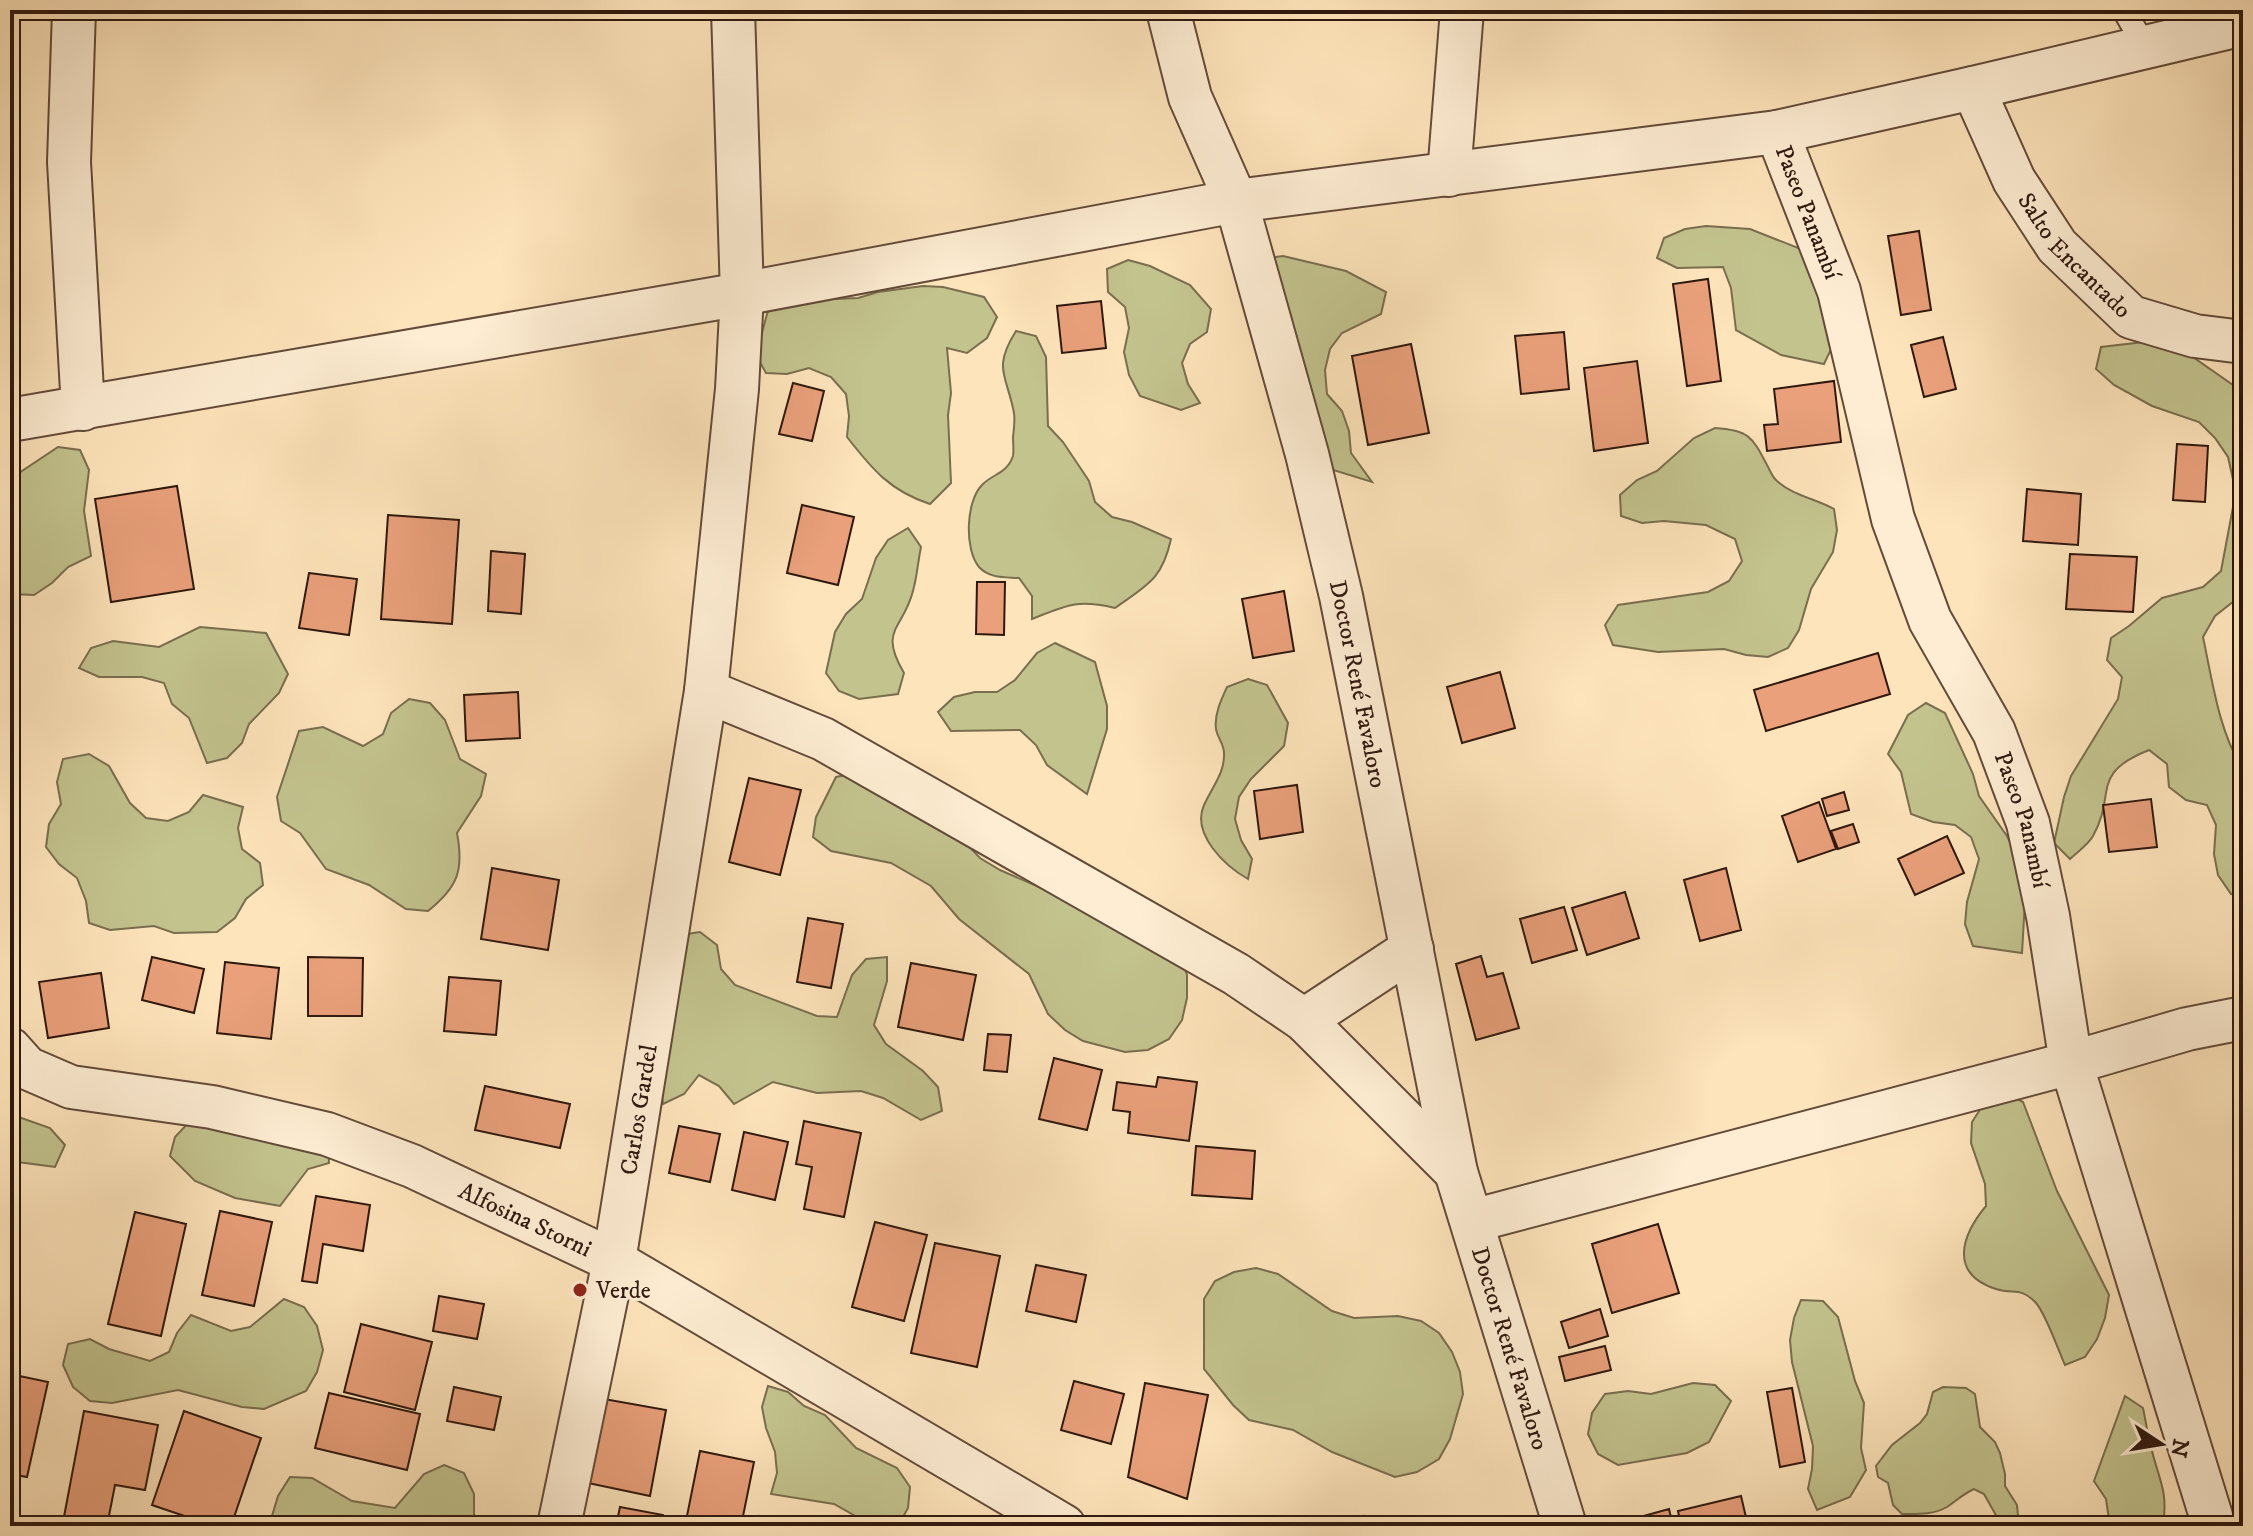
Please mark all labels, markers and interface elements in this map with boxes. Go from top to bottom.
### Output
street label: Paseo Panambí [1768,141,1848,285]
street label: Salto Encantado [2010,188,2137,325]
street label: Doctor René Favaloro [1322,577,1393,791]
street label: Paseo Panambí [1987,748,2056,893]
street label: Carlos Gardel [614,1041,665,1177]
street label: Alfosina Storni [454,1176,596,1264]
street label: Doctor René Favaloro [1464,1243,1555,1454]
place label: Verde [595,1276,651,1306]
marker: Verde [571,1281,589,1299]
north arrow [2121,1404,2201,1484]
text: N [2164,1436,2194,1459]

